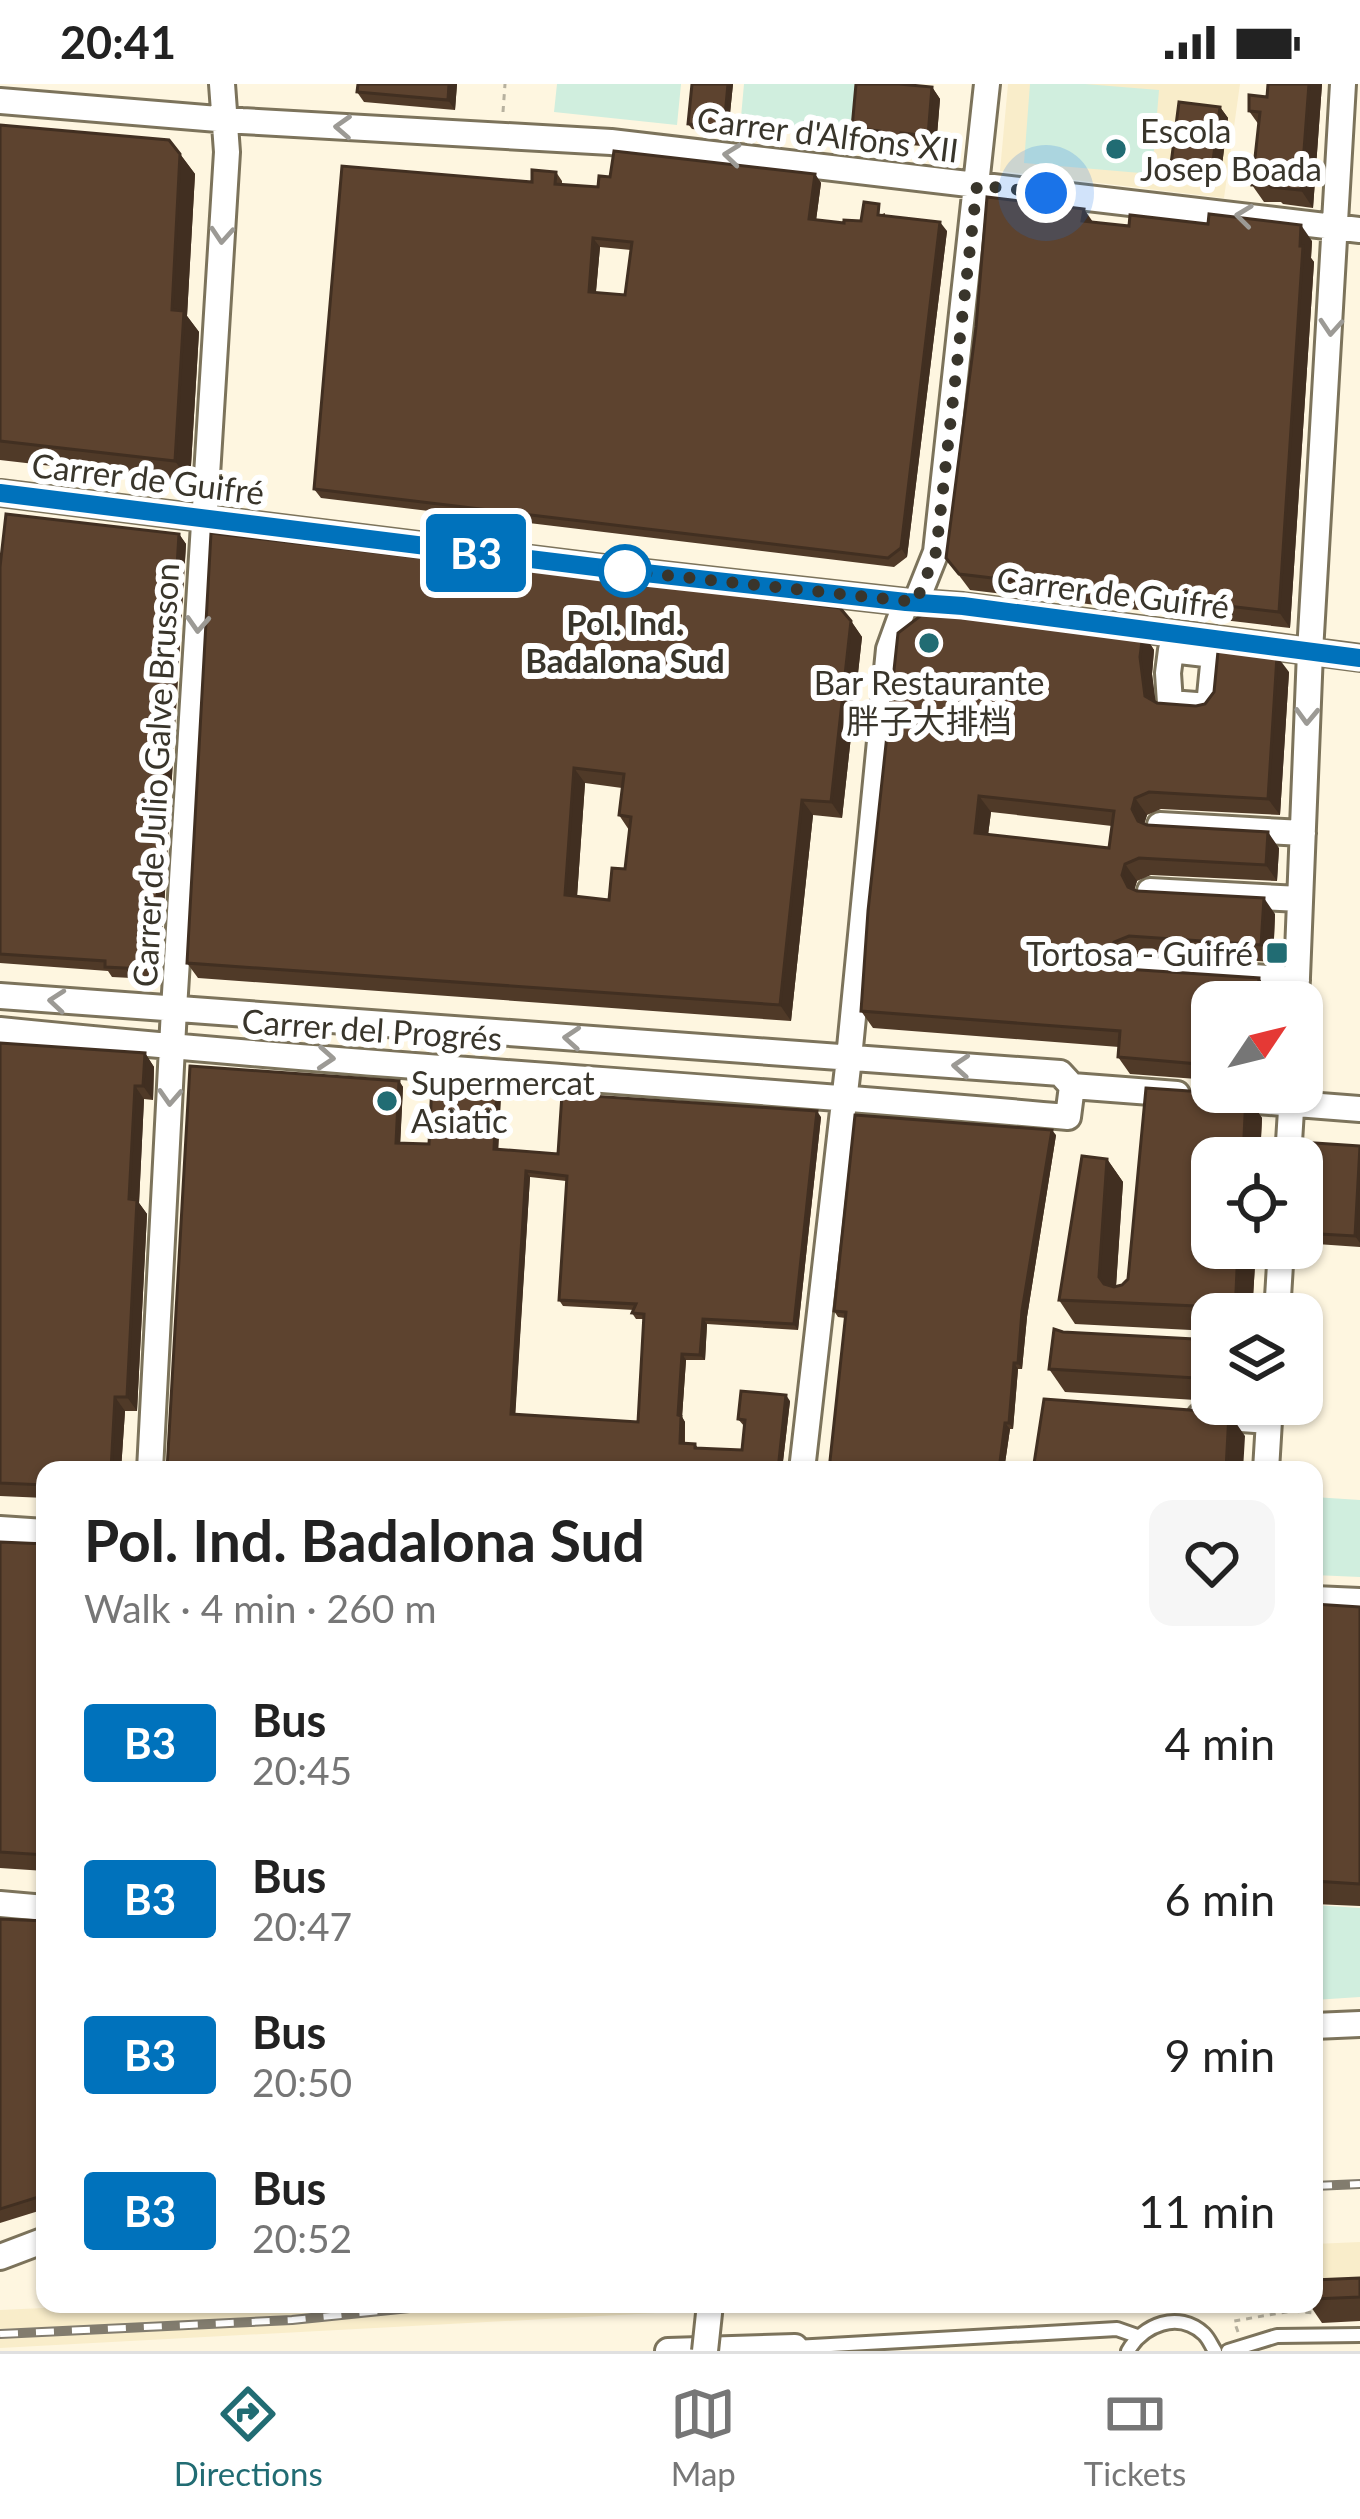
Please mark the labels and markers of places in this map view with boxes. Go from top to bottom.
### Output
place label: Escola Josep Boada [1140,110,1322,188]
marker: Escola Josep Boada [1103,136,1129,162]
marker: Pol. Ind. Badalona Sud [600,546,650,596]
place label: Pol. Ind. Badalona Sud [525,602,725,680]
marker: Bar Restaurante 胖子大排档 [916,630,942,656]
place label: Bar Restaurante 胖子大排档 [814,662,1044,740]
place label: Tortosa - Guifré [1026,933,1253,973]
marker: Tortosa - Guifré [1264,940,1290,966]
place label: Supermercat Asiatic [411,1062,595,1140]
marker: Supermercat Asiatic [374,1088,400,1114]

